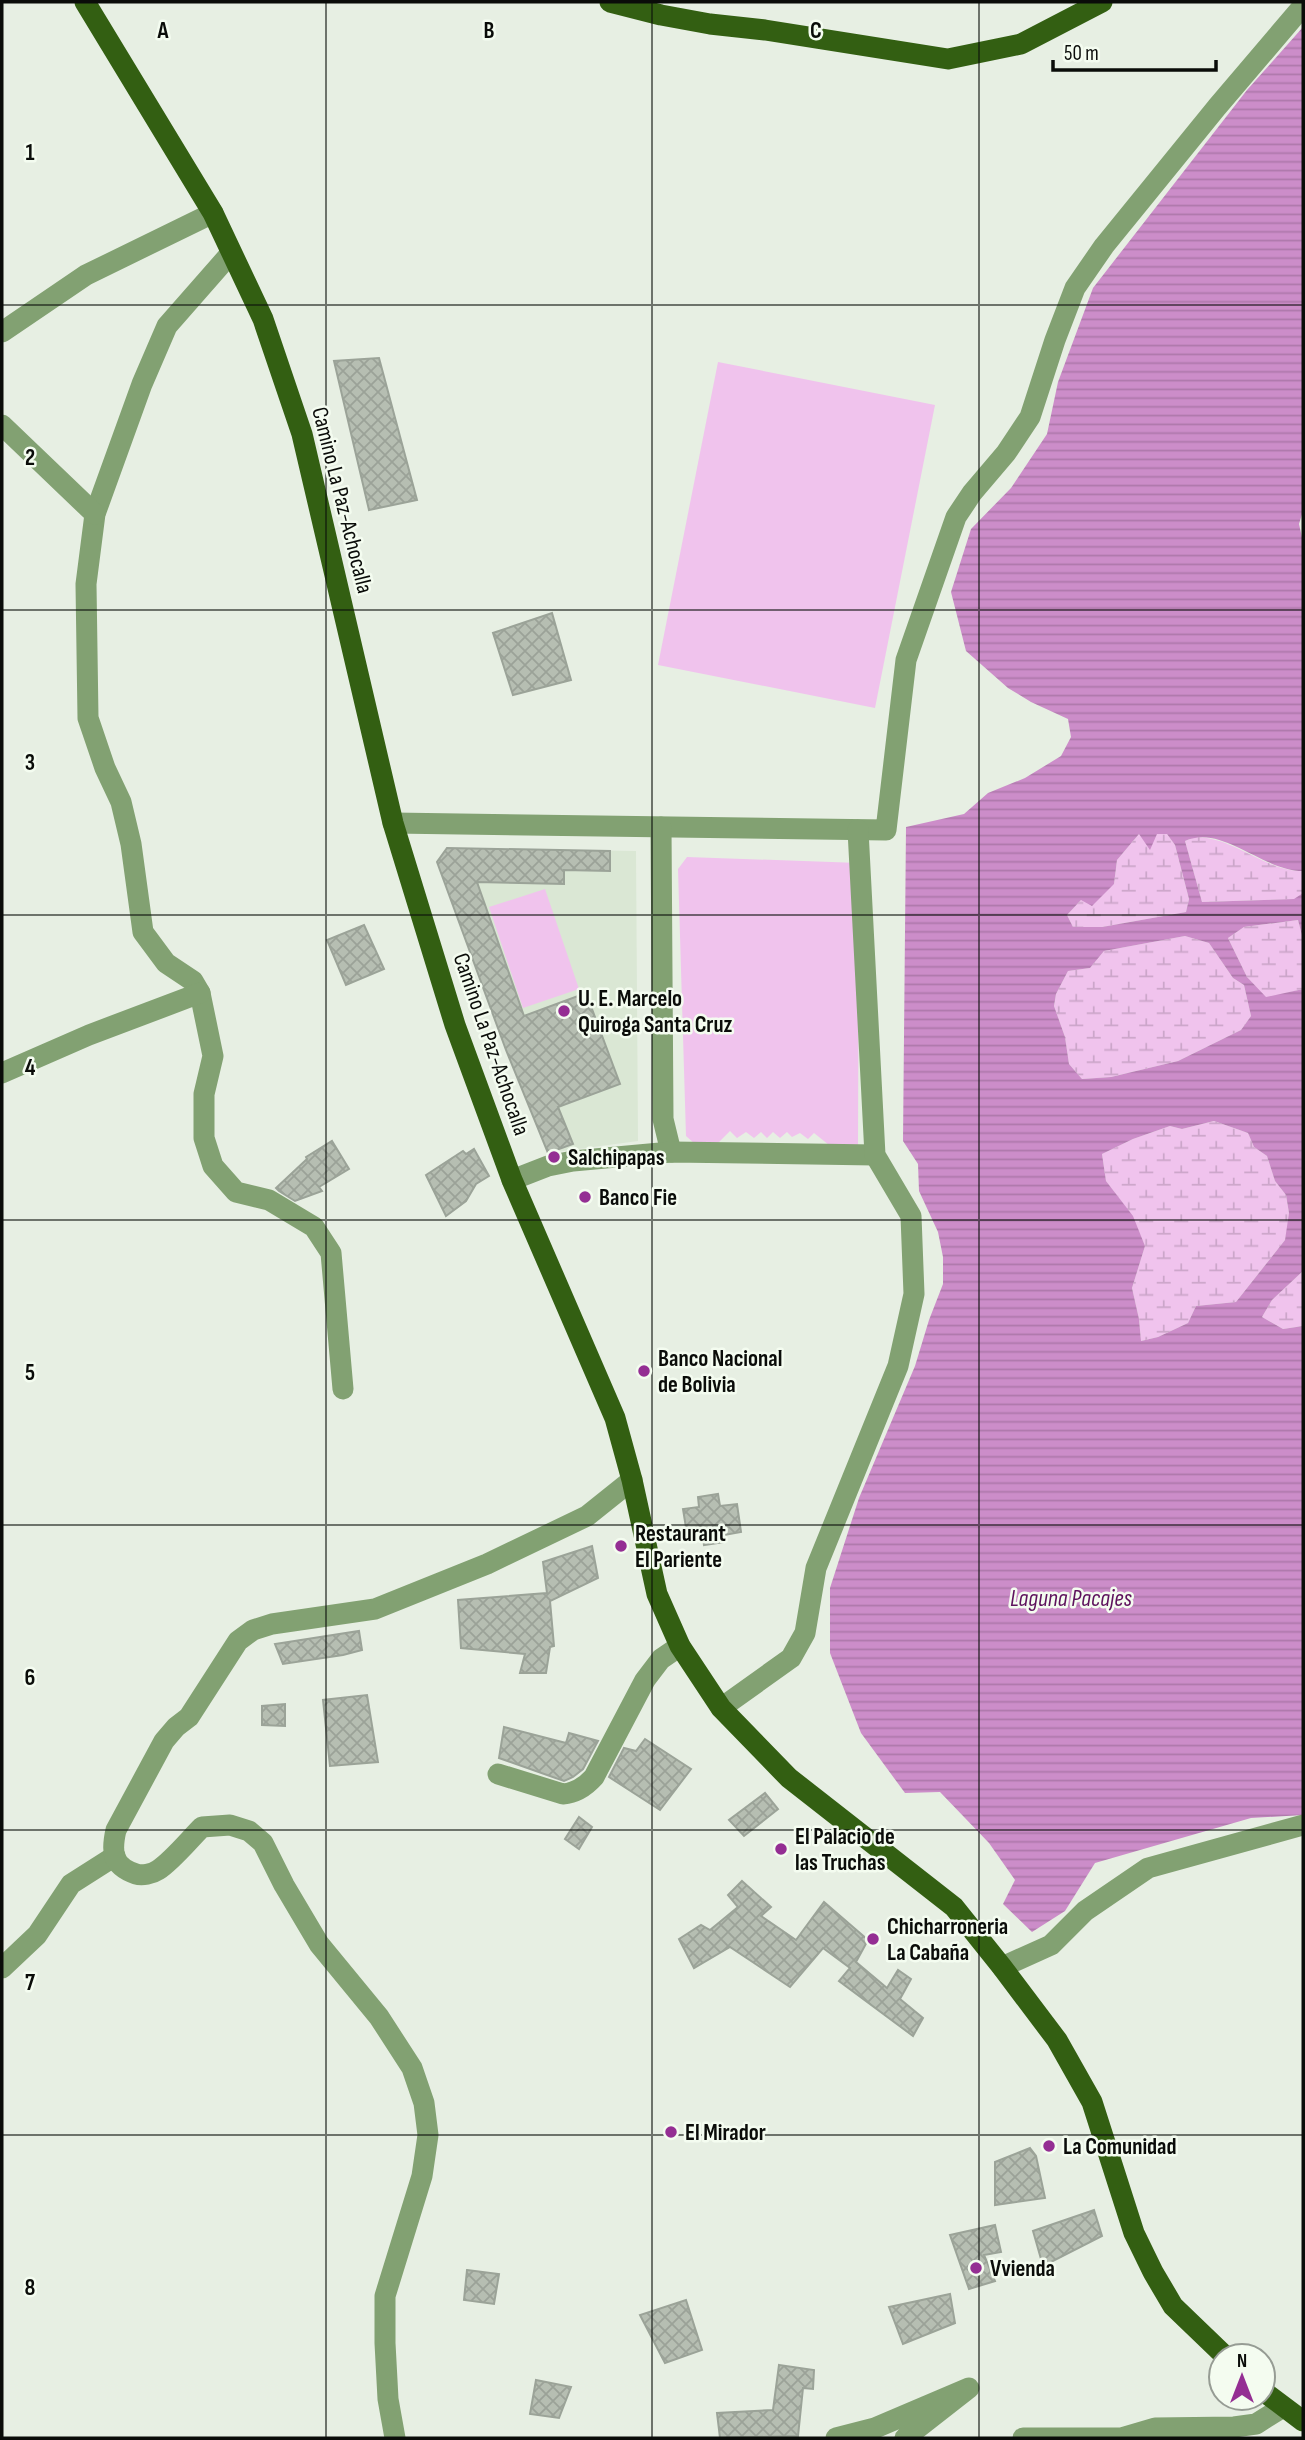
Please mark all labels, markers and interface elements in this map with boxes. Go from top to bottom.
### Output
text: A [157,17,170,45]
text: B [484,17,495,45]
text: C [810,17,822,45]
scale bar [1053,28,1216,72]
text: 50 m [1064,41,1099,66]
text: 1 [25,139,35,167]
street label: Camino La Paz-Achocalla [305,404,379,596]
text: 2 [25,444,35,472]
text: 3 [25,749,35,777]
street label: Camino La Paz-Achocalla [447,949,535,1139]
place label: U. E. Marcelo Quiroga Santa Cruz [578,985,733,1039]
marker: U. E. Marcelo Quiroga Santa Cruz [556,1003,572,1019]
text: 4 [25,1054,36,1082]
place label: Salchipapas [568,1144,665,1172]
marker: Salchipapas [546,1149,562,1165]
place label: Banco Fie [599,1184,677,1212]
marker: Banco Fie [577,1189,593,1205]
place label: Banco Nacional de Bolivia [658,1345,782,1399]
text: 5 [25,1359,35,1387]
marker: Banco Nacional de Bolivia [636,1363,652,1379]
place label: Restaurant El Pariente [635,1520,726,1574]
marker: Restaurant El Pariente [613,1538,629,1554]
water label: Laguna Pacajes [1010,1584,1133,1613]
text: 6 [25,1664,35,1692]
place label: El Palacio de las Truchas [795,1823,895,1877]
marker: El Palacio de las Truchas [773,1841,789,1857]
place label: Chicharroneria La Cabaña [887,1913,1008,1967]
marker: Chicharroneria La Cabaña [865,1931,881,1947]
text: 7 [25,1969,35,1997]
place label: El Mirador [685,2119,766,2147]
marker: El Mirador [663,2124,679,2140]
place label: La Comunidad [1063,2133,1177,2161]
marker: La Comunidad [1041,2138,1057,2154]
place label: Vvienda [990,2255,1055,2283]
marker: Vvienda [968,2260,984,2276]
text: 8 [25,2274,36,2302]
north arrow [1207,2342,1277,2412]
text: N [1237,2350,1247,2373]

